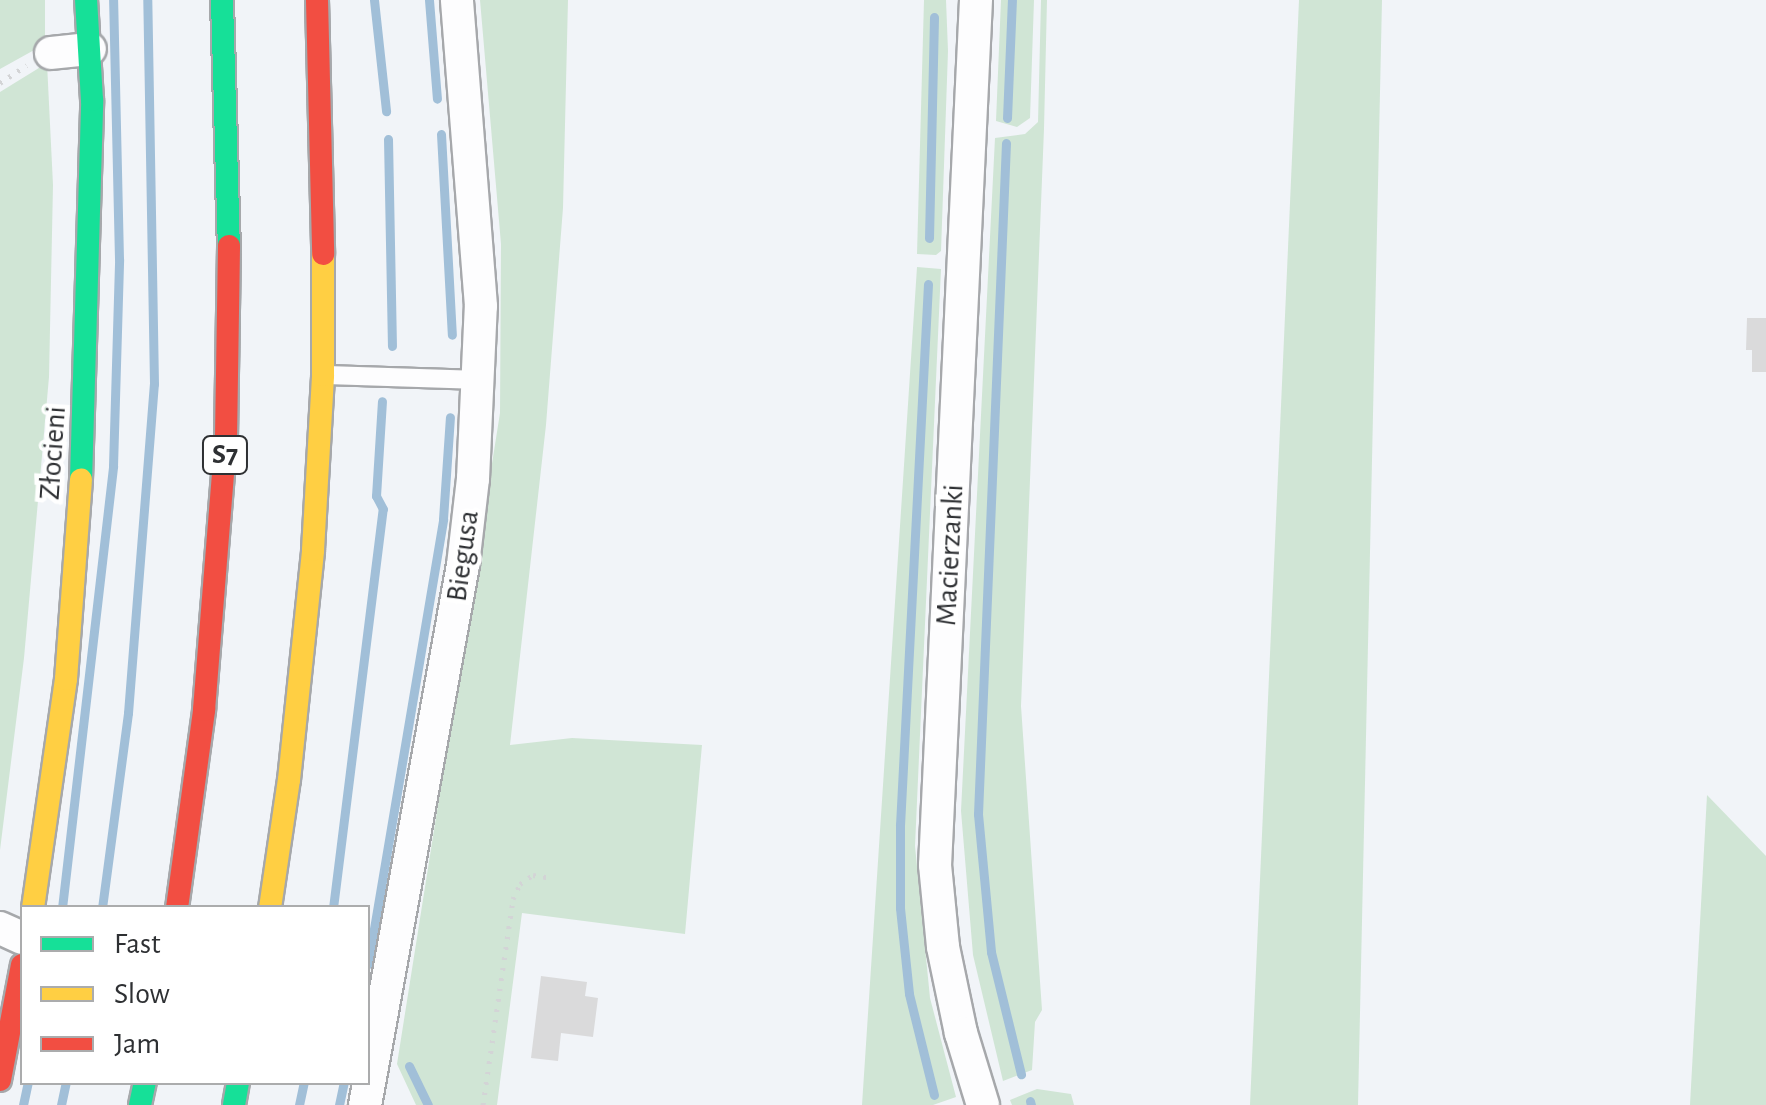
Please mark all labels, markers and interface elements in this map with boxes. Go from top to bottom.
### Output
street label: Złocieni [32,405,74,501]
road number: S7 [200,432,250,478]
street label: Macierzanki [928,483,972,627]
street label: Biegusa [439,508,487,604]
legend [20,905,370,1085]
text: Fast [114,929,161,959]
text: Slow [114,979,170,1009]
text: Jam [114,1029,160,1059]

